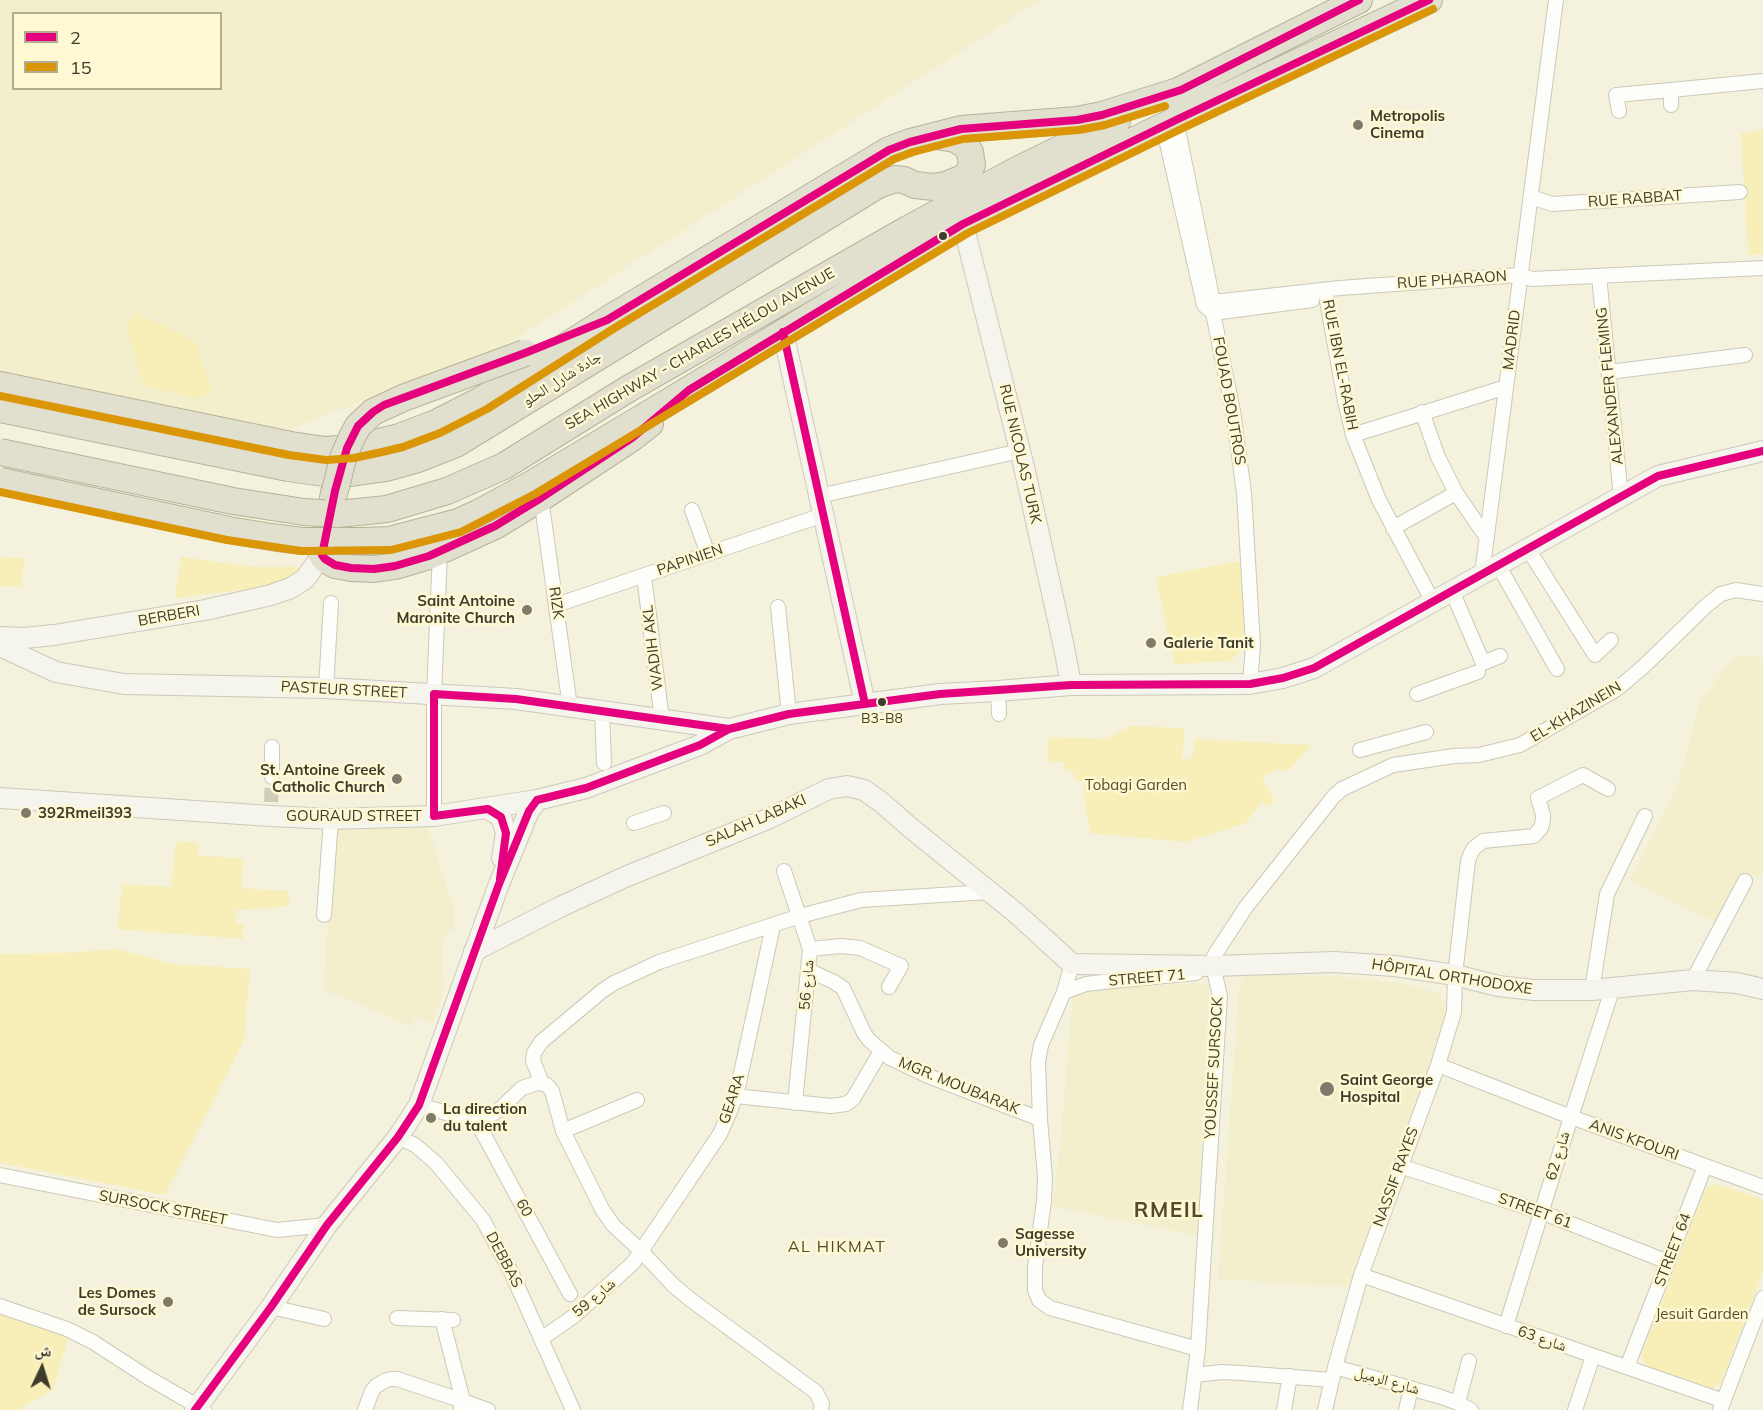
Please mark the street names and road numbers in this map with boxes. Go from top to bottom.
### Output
street label: RUE RABBAT [1587,187,1683,211]
street label: SEA HIGHWAY - CHARLES HÉLOU AVENUE [562,264,838,434]
street label: RUE PHARAON [1396,267,1508,293]
street label: RUE IBN EL-RABIH [1318,298,1362,432]
street label: ALEXANDER FLEMING [1593,306,1627,466]
street label: MADRID [1499,309,1525,371]
street label: FOUAD BOUTROS [1209,336,1249,466]
street label: جادة شارل الحلو [519,348,605,410]
street label: RUE NICOLAS TURK [995,382,1045,526]
street label: PAPINIEN [655,540,725,580]
street label: RIZK [545,586,567,620]
street label: BERBERI [137,602,201,630]
street label: WADIH AKL [639,604,667,692]
street label: PASTEUR STREET [280,678,408,702]
street label: EL-KHAZINEIN [1527,678,1625,746]
street label: SALAH LABAKI [703,791,809,851]
street label: GOURAUD STREET [286,807,422,825]
street label: HÔPITAL ORTHODOXE [1370,955,1534,999]
street label: شارع 56 [796,959,818,1011]
street label: STREET 71 [1108,966,1186,990]
street label: YOUSSEF SURSOCK [1201,997,1227,1139]
street label: MGR. MOUBARAK [896,1054,1022,1118]
street label: GEARA [715,1072,749,1126]
street label: ANIS KFOURI [1587,1115,1681,1165]
street label: NASSIF RAYES [1370,1125,1422,1229]
street label: شارع 62 [1542,1129,1574,1183]
street label: SURSOCK STREET [97,1187,229,1229]
street label: STREET 61 [1496,1189,1574,1233]
street label: 60 [512,1196,536,1220]
street label: STREET 64 [1651,1211,1695,1289]
street label: DEBBAS [482,1229,526,1291]
street label: شارع 59 [569,1275,619,1321]
street label: شارع 63 [1515,1322,1569,1356]
street label: شارع الرميل [1353,1363,1421,1399]

